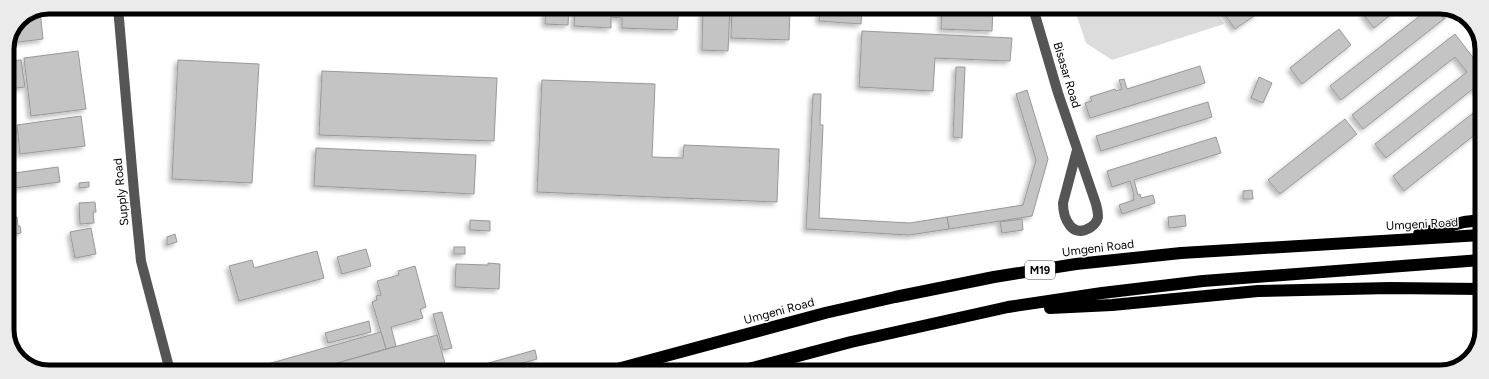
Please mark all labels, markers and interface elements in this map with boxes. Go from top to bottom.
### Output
street label: Bisasar Road [1050,40,1084,110]
street label: Supply Road [110,158,132,226]
street label: Umgeni Road [1385,215,1459,233]
street label: Umgeni Road [1061,237,1135,259]
road number: M19 [1025,261,1055,279]
street label: Umgeni Road [742,295,816,327]

